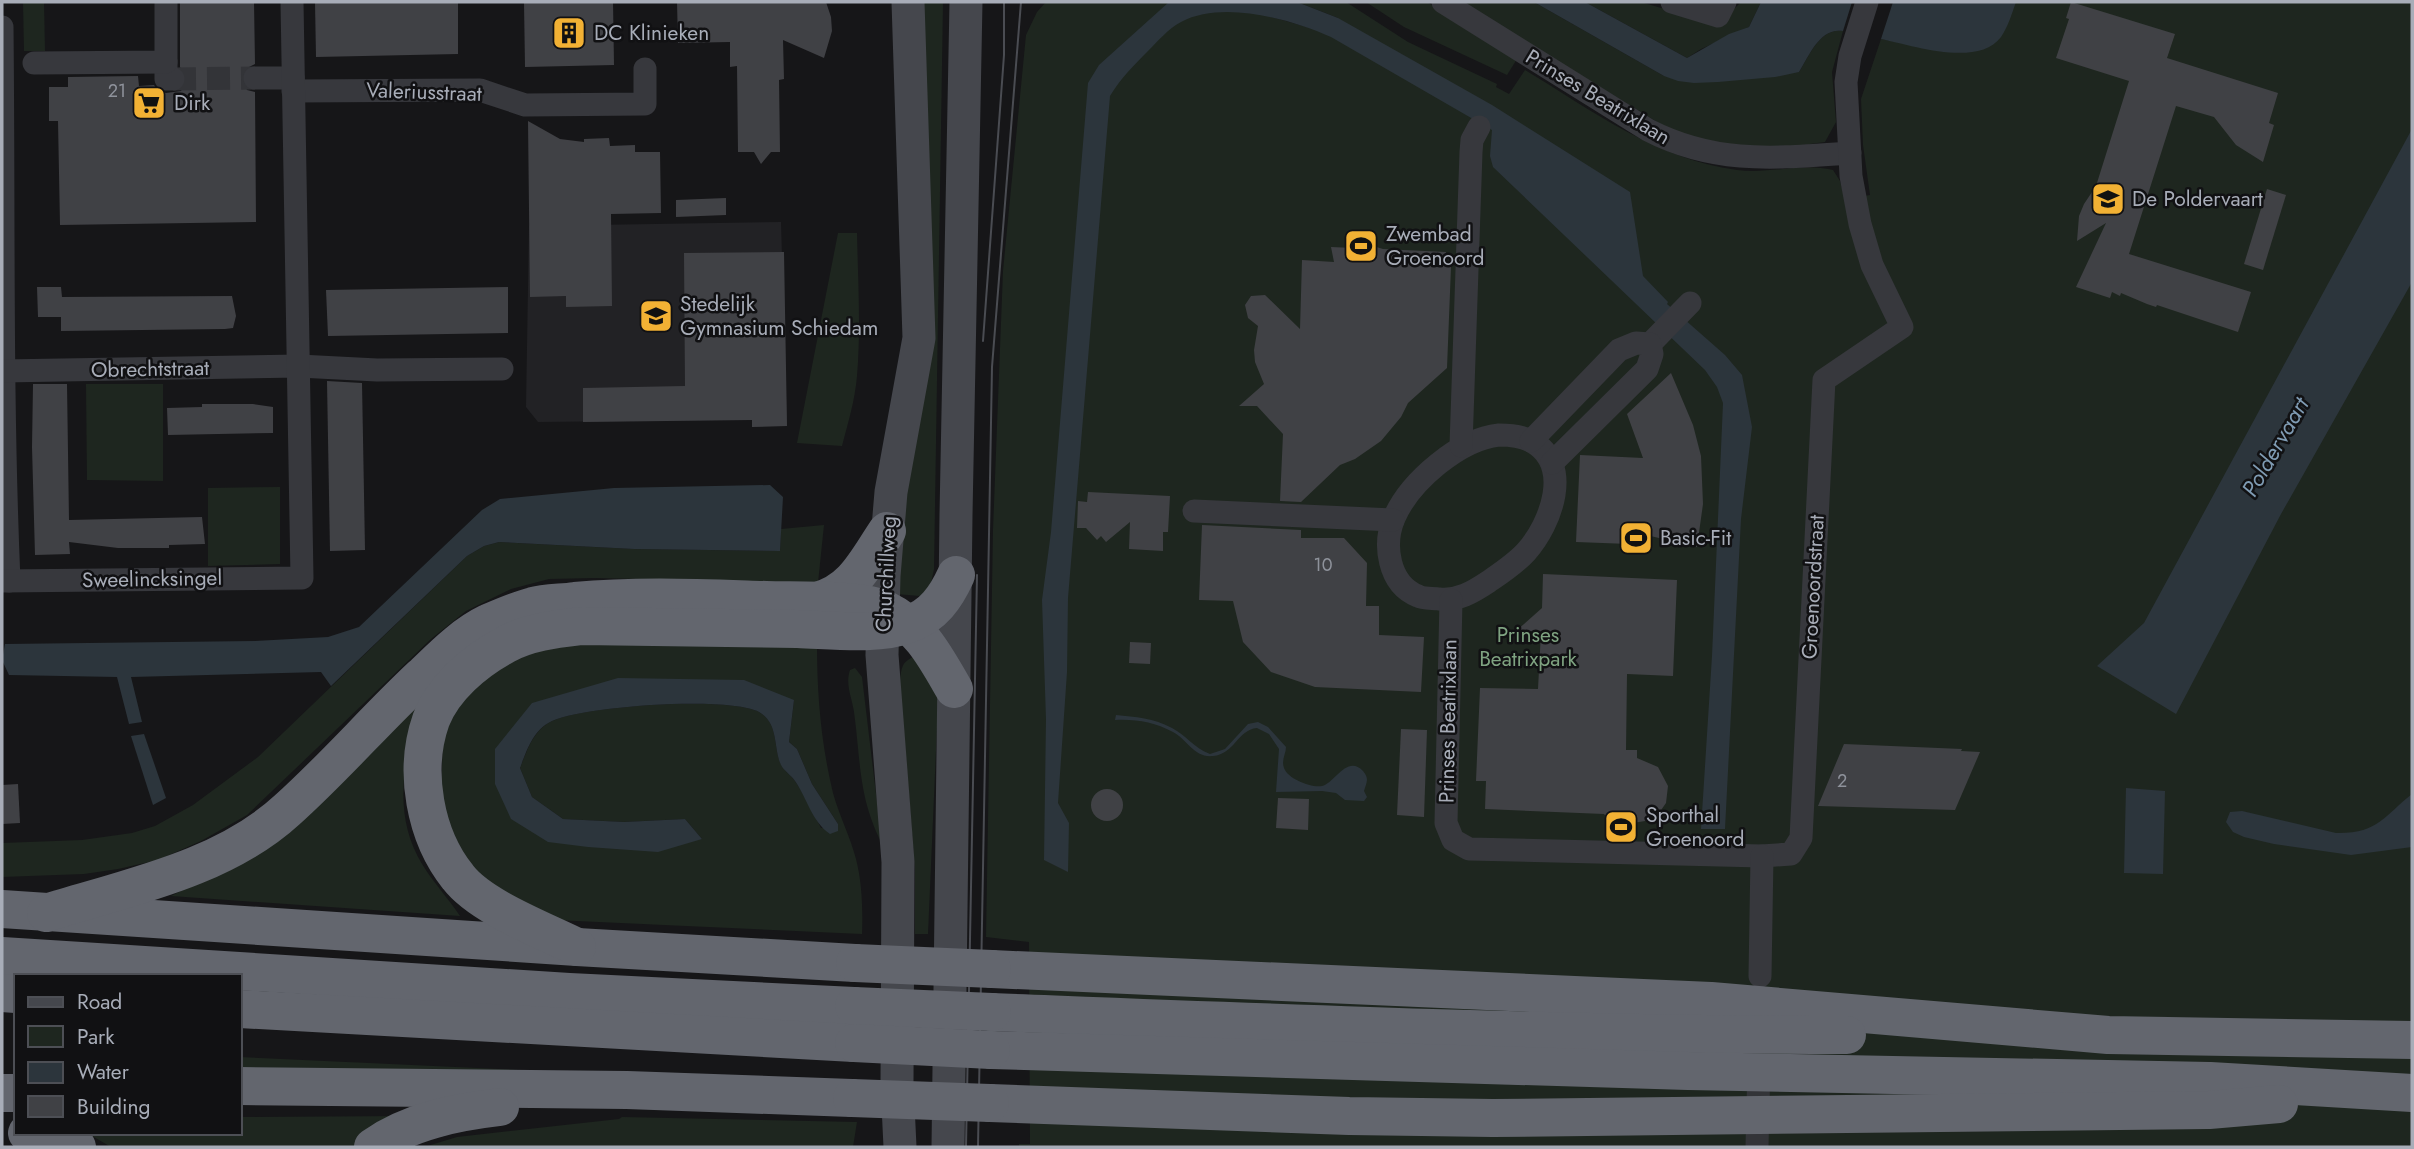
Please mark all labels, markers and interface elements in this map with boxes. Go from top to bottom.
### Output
building icon: DC Klinieken [550,14,588,52]
place label: DC Klinieken [594,18,709,48]
street label: Prinses Beatrixlaan [1520,42,1676,152]
street label: Valeriusstraat [366,75,482,109]
house number: 21 [108,78,126,104]
supermarket icon: Dirk [130,84,168,122]
place label: Dirk [174,88,211,118]
school or university icon: De Poldervaart [2089,180,2127,218]
place label: De Poldervaart [2132,184,2263,214]
place label: Zwembad Groenoord [1386,219,1485,273]
sports icon: Zwembad Groenoord [1342,227,1380,265]
place label: Stedelijk Gymnasium Schiedam [680,289,878,343]
school or university icon: Stedelijk Gymnasium Schiedam [637,297,675,335]
street label: Obrechtstraat [91,353,209,385]
water label: Poldervaart [2233,390,2318,503]
street label: Groenoordstraat [1794,514,1832,660]
street label: Churchillweg [868,515,904,633]
sports icon: Basic-Fit [1617,519,1655,557]
place label: Basic-Fit [1660,523,1731,553]
house number: 10 [1314,552,1333,578]
street label: Sweelincksingel [82,563,222,595]
park label: Prinses Beatrixpark [1479,620,1578,674]
street label: Prinses Beatrixlaan [1432,639,1464,803]
house number: 2 [1837,768,1847,794]
place label: Sporthal Groenoord [1646,800,1745,854]
sports icon: Sporthal Groenoord [1602,808,1640,846]
legend [14,974,242,1135]
text: Road [77,987,122,1017]
text: Park [77,1022,115,1052]
text: Water [77,1057,130,1087]
text: Building [77,1092,150,1122]

